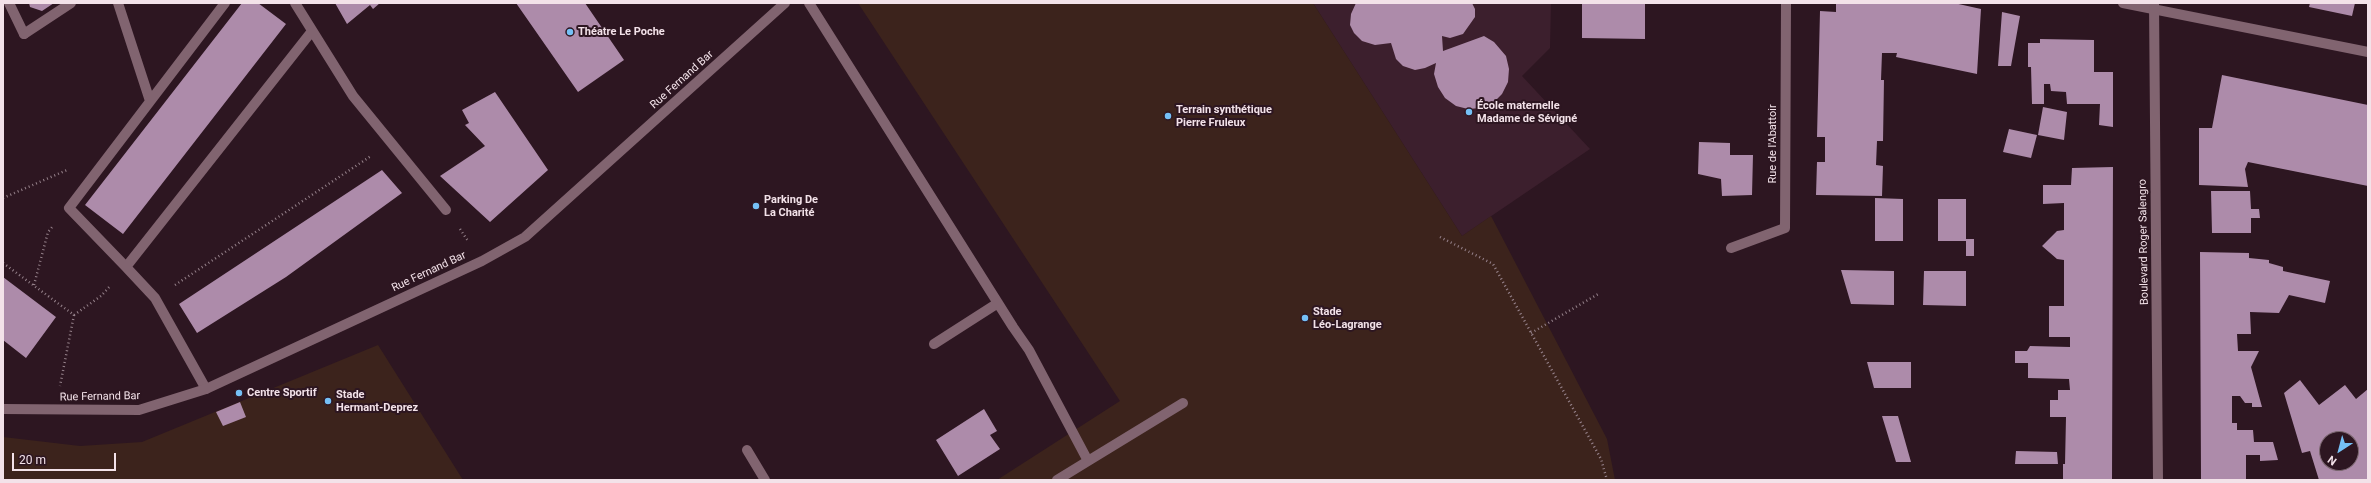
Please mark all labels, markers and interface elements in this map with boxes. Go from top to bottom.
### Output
place label: Théatre Le Poche [578,25,665,39]
marker: Théatre Le Poche [565,27,575,37]
street label: Rue Fernand Bar [648,48,716,112]
place label: École maternelle Madame de Sévigné [1477,99,1577,125]
place label: Terrain synthétique Pierre Fruleux [1176,103,1272,129]
street label: Rue de l'Abattoir [1766,104,1780,184]
marker: École maternelle Madame de Sévigné [1464,107,1474,117]
marker: Terrain synthétique Pierre Fruleux [1163,111,1173,121]
street label: Boulevard Roger Salengro [2136,179,2152,305]
place label: Parking De La Charité [764,193,818,219]
marker: Parking De La Charité [751,201,761,211]
street label: Rue Fernand Bar [390,249,468,295]
place label: Stade Léo-Lagrange [1313,305,1382,331]
marker: Stade Léo-Lagrange [1300,313,1310,323]
place label: Centre Sportif [247,386,317,400]
marker: Centre Sportif [234,388,244,398]
place label: Stade Hermant-Deprez [336,388,418,414]
street label: Rue Fernand Bar [60,390,140,404]
marker: Stade Hermant-Deprez [323,396,333,406]
north arrow [2319,431,2359,471]
scale bar [14,445,118,471]
text: 20 m [19,453,46,467]
text: N [2325,453,2339,468]

